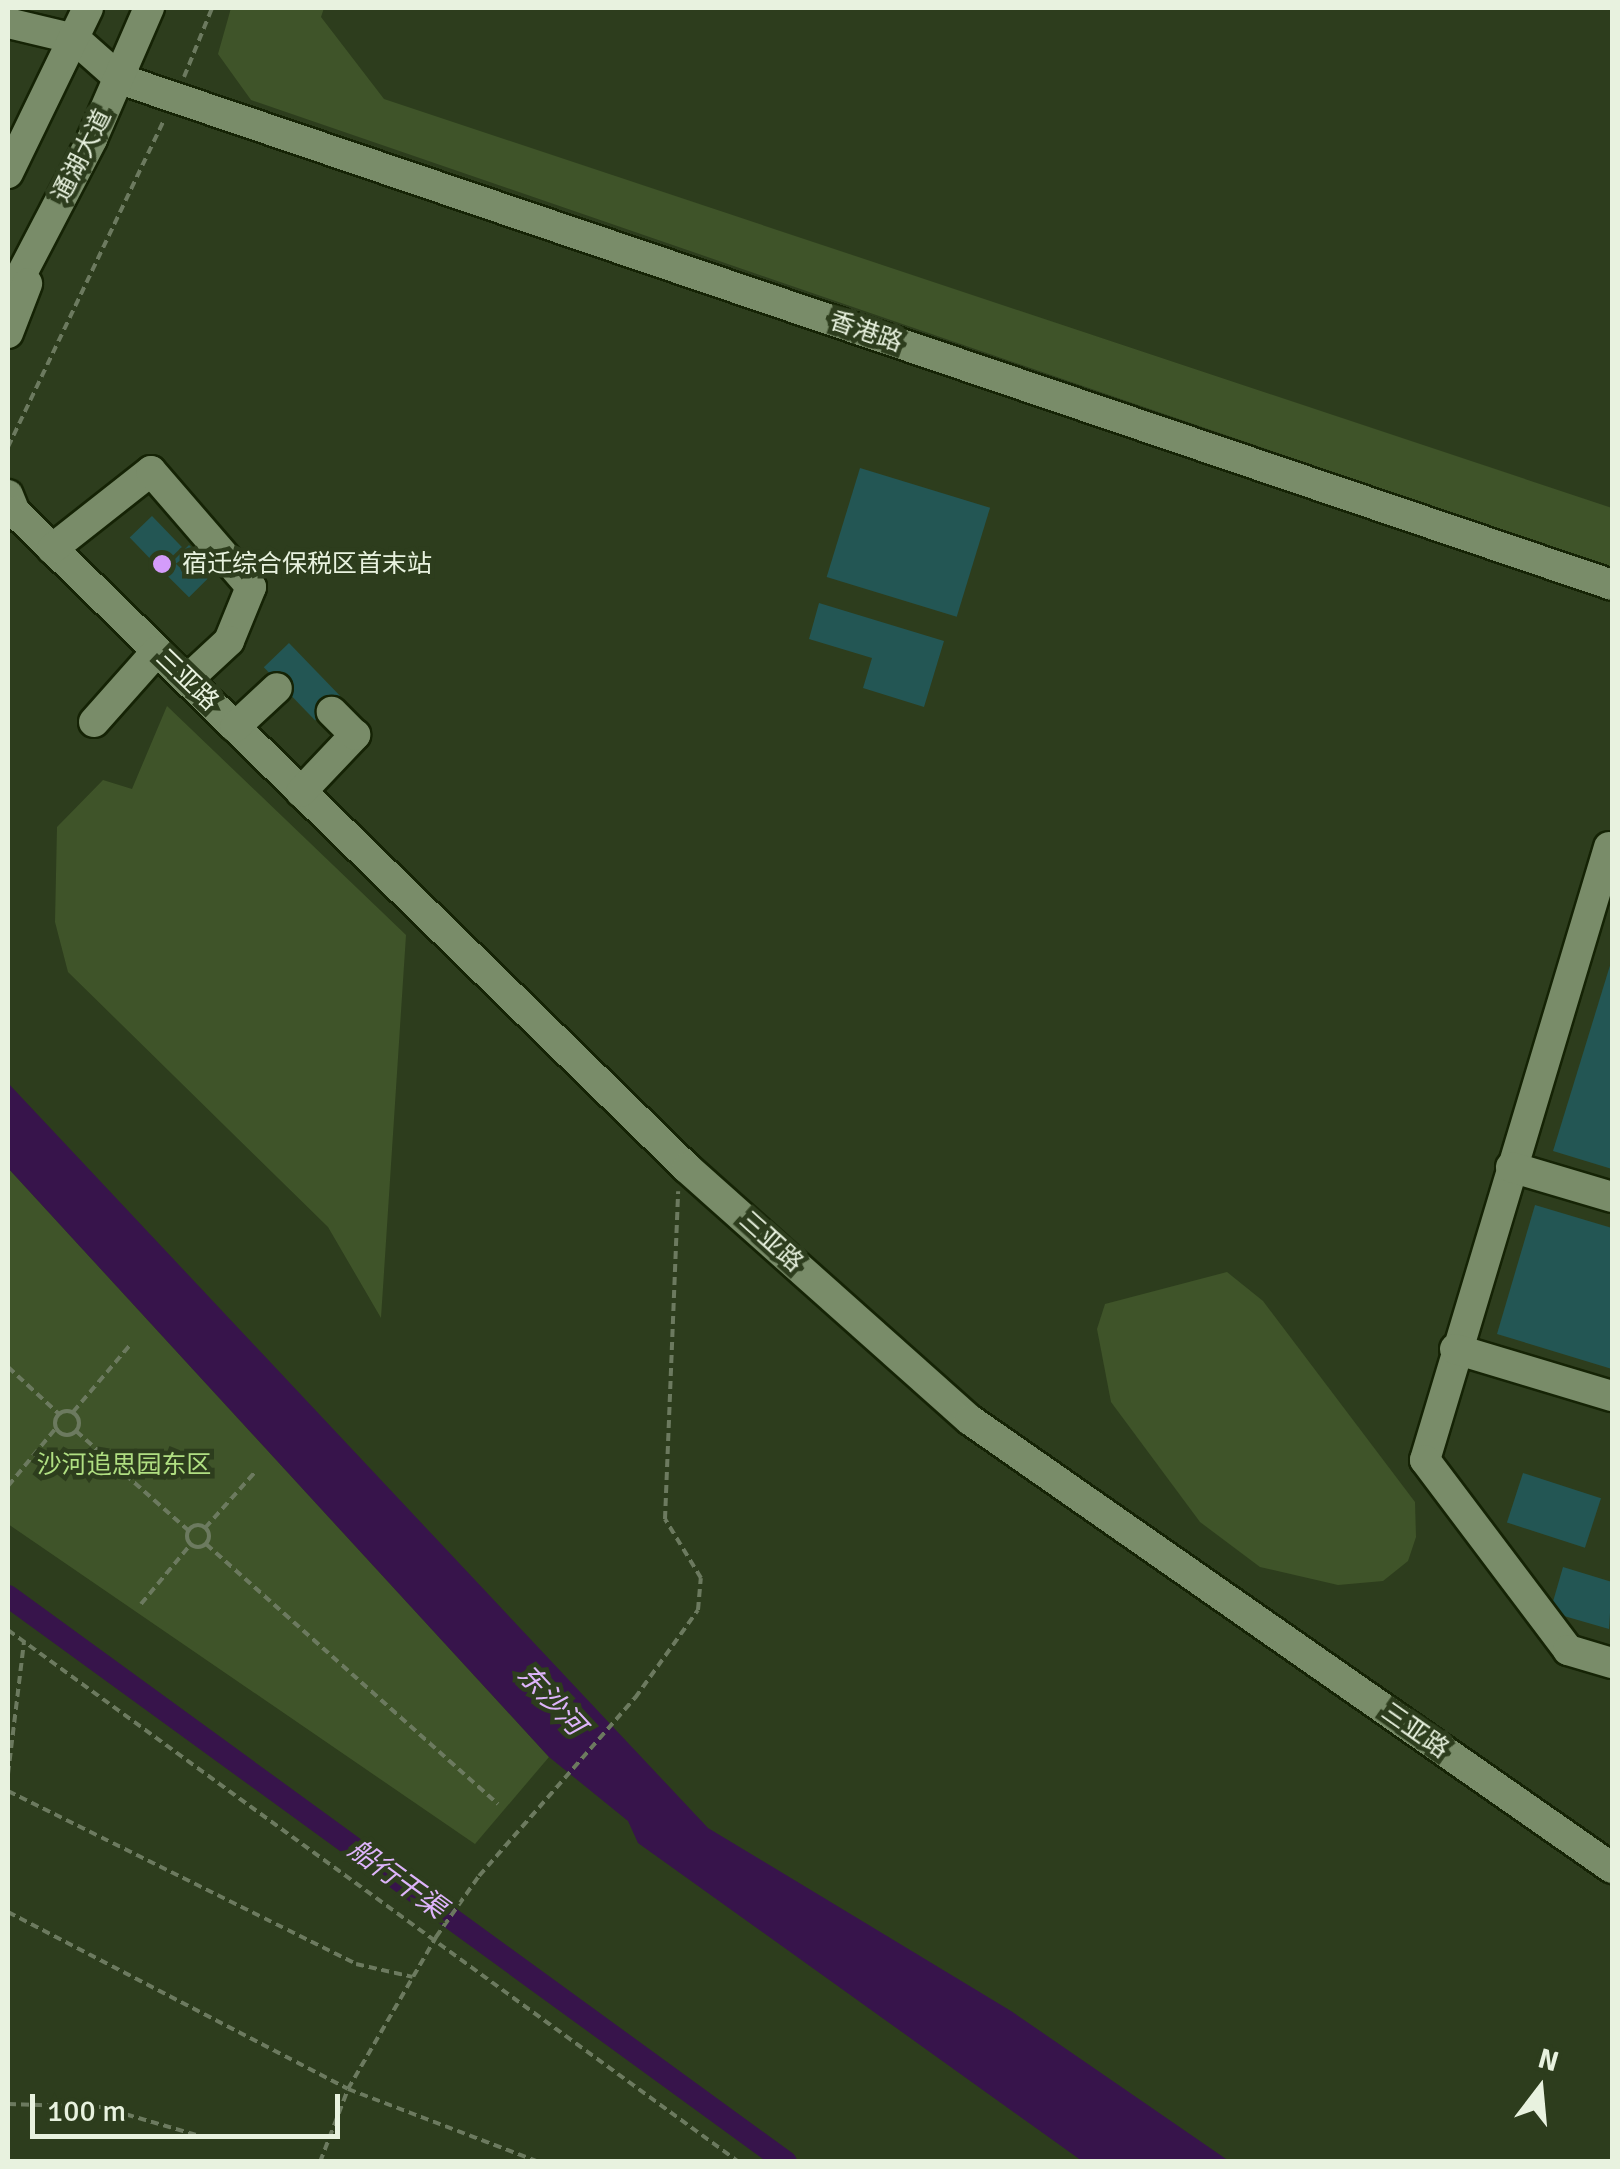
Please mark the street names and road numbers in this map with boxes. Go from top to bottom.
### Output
street label: 通湖大道 [46,105,118,207]
street label: 香港路 [826,306,906,358]
street label: 三亚路 [150,643,224,717]
street label: 三亚路 [733,1206,809,1278]
street label: 三亚路 [1376,1697,1454,1765]

